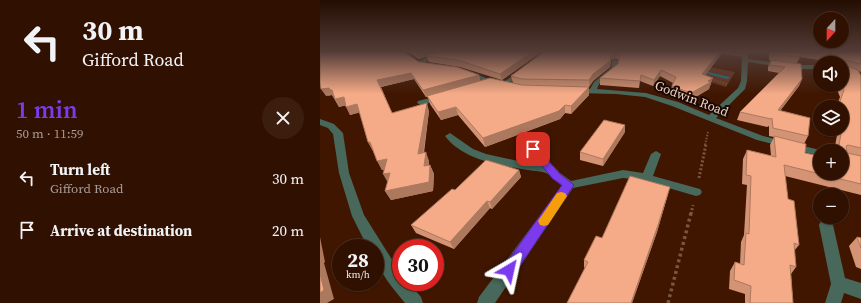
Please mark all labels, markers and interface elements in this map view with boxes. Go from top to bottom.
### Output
text: 30 m [82,11,144,49]
north arrow [813,12,849,48]
map controls [813,12,849,224]
icon: left [16,16,68,68]
text: Gifford Road [82,47,184,72]
button: sound [813,56,849,92]
street label: Godwin Road [653,77,732,120]
text: 1 min [16,93,78,126]
button: close [262,97,304,139]
button: layers [813,100,849,136]
text: 50 m · 11:59 [16,125,84,142]
pin [516,132,550,166]
icon: arrive [522,138,544,160]
button: + [813,144,849,180]
text: Turn left [50,159,110,180]
icon: left [16,167,38,189]
text: 30 m [272,168,304,189]
text: Gifford Road [50,180,123,197]
button: − [813,188,849,224]
icon: arrive [16,219,38,241]
text: Arrive at destination [50,220,192,241]
text: 20 m [272,220,304,241]
speed limit sign: 30 [392,239,444,291]
text: 28 [347,246,369,274]
position arrow [488,249,530,291]
text: km/h [346,268,370,281]

